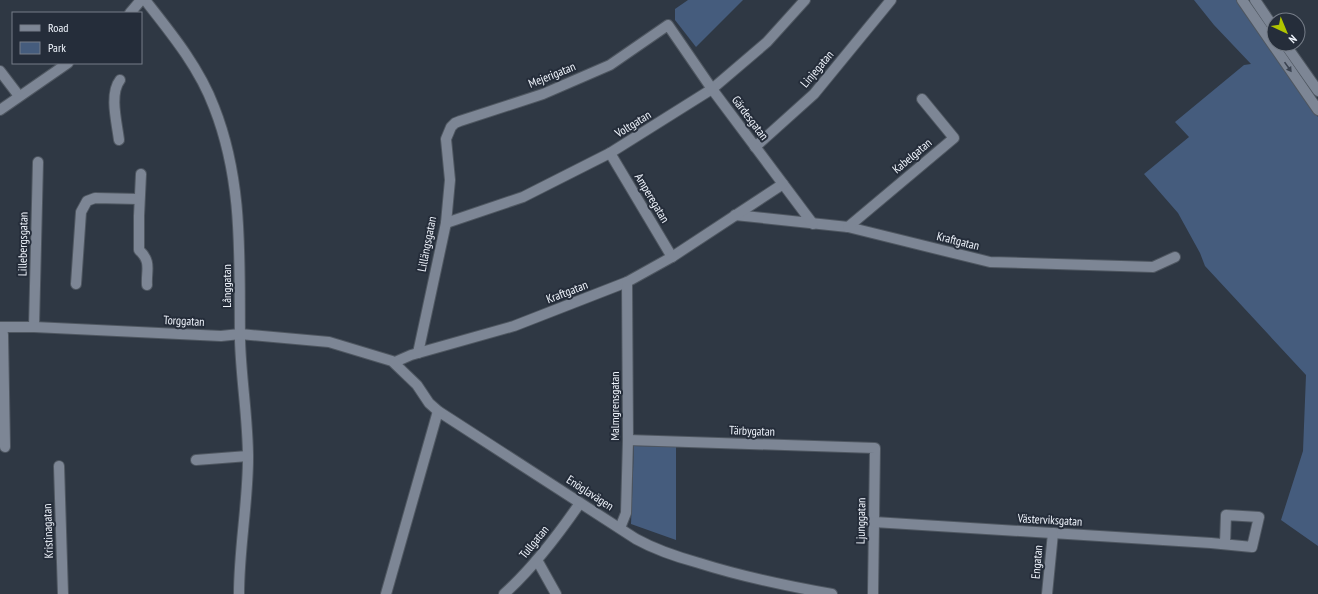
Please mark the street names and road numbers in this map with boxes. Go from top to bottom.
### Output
street label: Linjegatan [797,47,836,90]
street label: Mejerigatan [526,58,578,91]
street label: Gärdesgatan [729,93,772,143]
street label: Voltgatan [611,107,653,141]
street label: Kabelgatan [889,135,934,176]
street label: Amperegatan [632,170,673,225]
street label: Lillebergsgatan [14,212,31,276]
street label: Lillängsgatan [414,215,439,273]
street label: Kraftgatan [935,228,981,253]
street label: Långgatan [219,264,234,308]
street label: Kraftgatan [544,277,590,306]
street label: Torggatan [163,312,205,329]
street label: Malmgrensgatan [607,371,622,441]
street label: Tärbygatan [729,422,775,439]
street label: Enöglavägen [564,472,617,513]
street label: Ljunggatan [853,498,868,544]
street label: Kristinagatan [39,503,56,559]
street label: Västerviksgatan [1016,510,1083,529]
street label: Tullgatan [516,522,552,561]
street label: Engatan [1028,544,1045,579]

